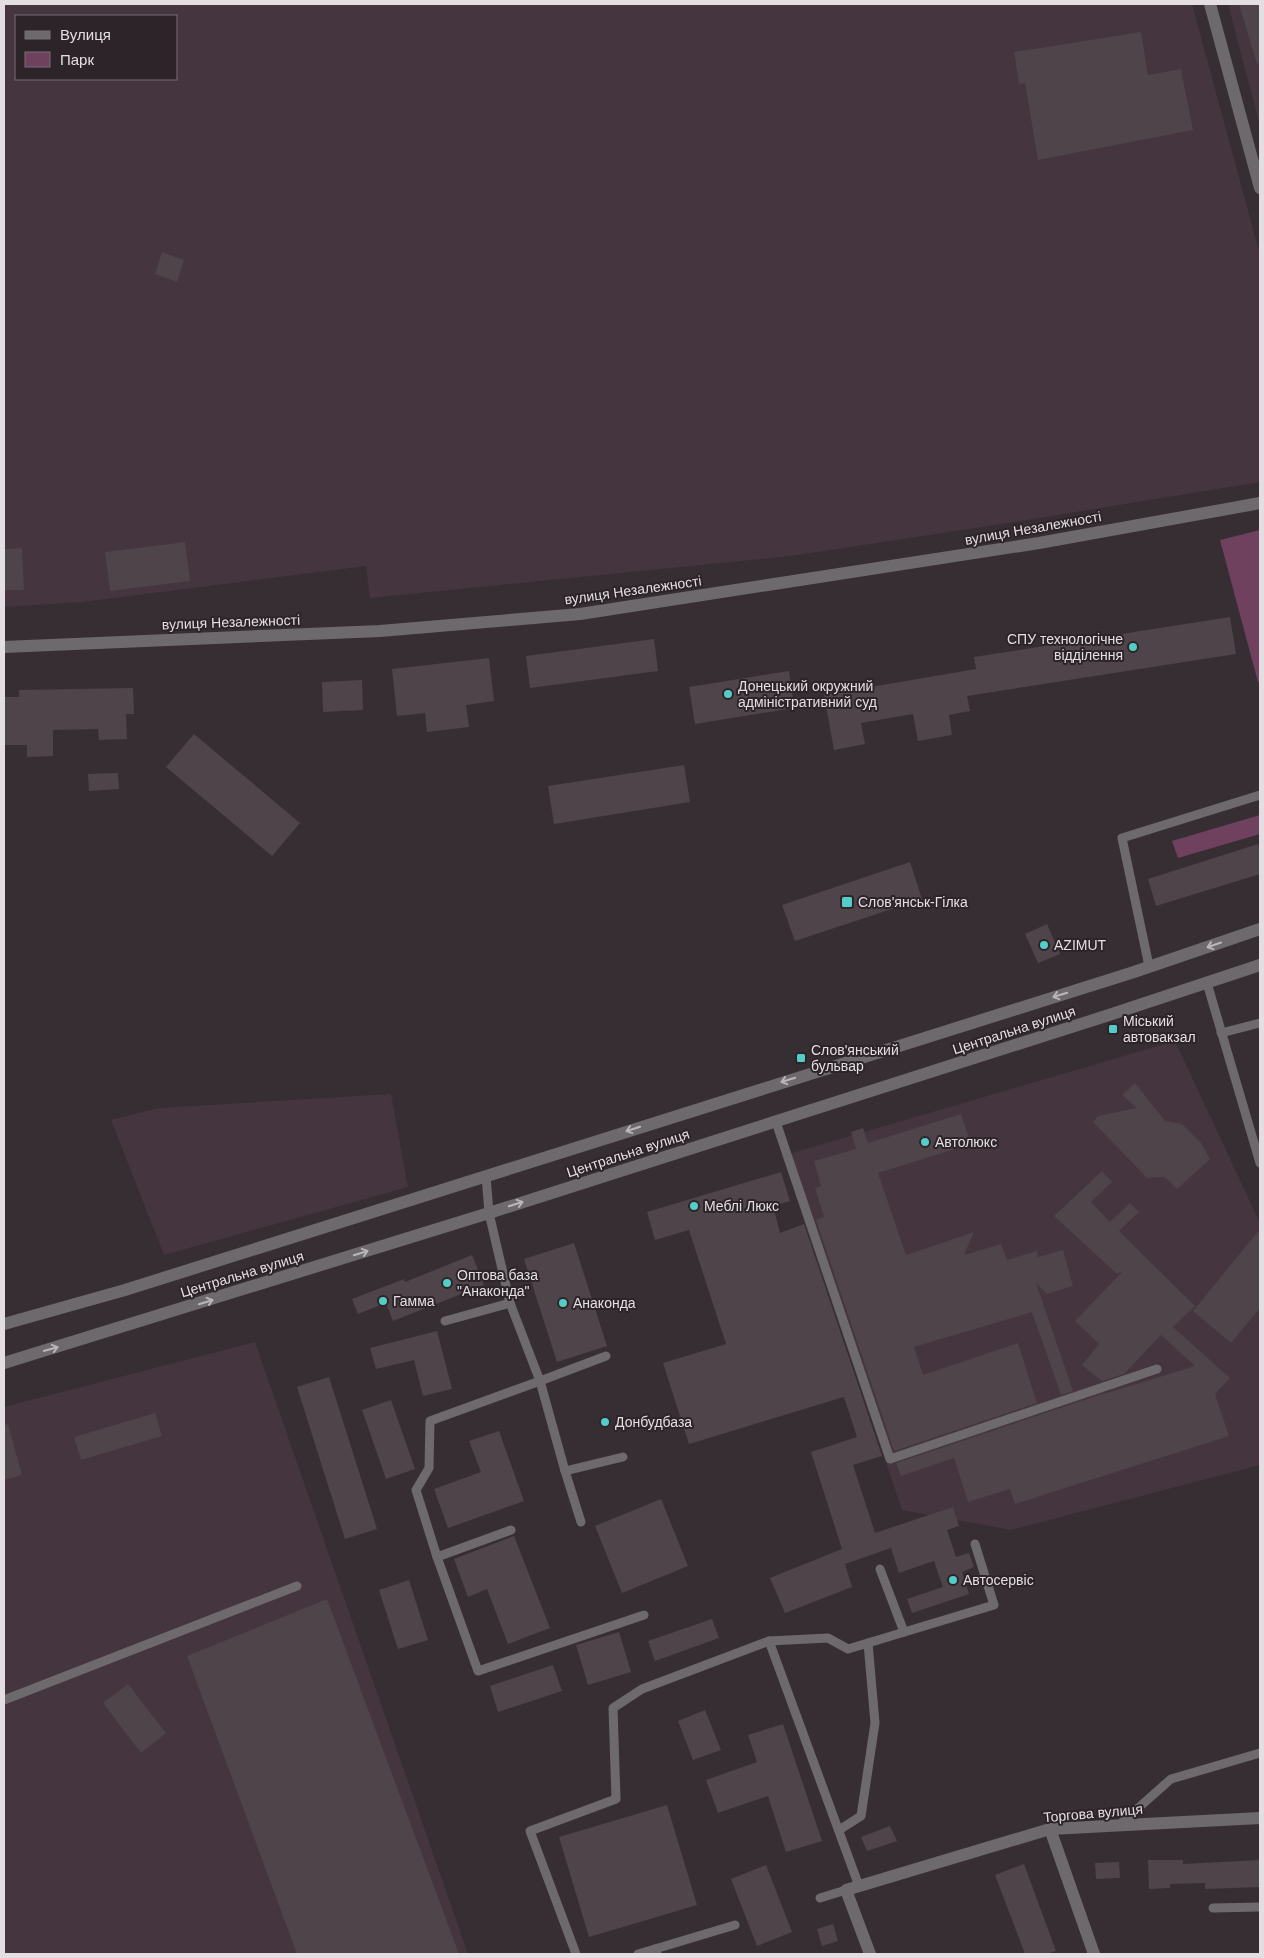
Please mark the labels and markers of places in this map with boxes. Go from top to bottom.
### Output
place label: СПУ технологічне відділення [1007,631,1123,663]
marker: СПУ технологічне відділення [1127,641,1139,653]
place label: Донецький окружний адміністративний суд [738,678,877,710]
marker: Донецький окружний адміністративний суд [722,688,734,700]
place label: Слов'янськ-Гілка [858,894,968,910]
marker: Слов'янськ-Гілка [840,895,854,909]
place label: AZIMUT [1054,937,1107,953]
marker: AZIMUT [1038,939,1050,951]
place label: Міський автовакзал [1123,1013,1196,1045]
marker: Міський автовакзал [1107,1023,1119,1035]
place label: Слов'янський бульвар [811,1042,899,1074]
marker: Слов'янський бульвар [795,1052,807,1064]
place label: Автолюкс [935,1134,997,1150]
marker: Автолюкс [919,1136,931,1148]
place label: Меблі Люкс [704,1198,779,1214]
marker: Меблі Люкс [688,1200,700,1212]
place label: Оптова база "Анаконда" [457,1267,538,1299]
marker: Оптова база "Анаконда" [441,1277,453,1289]
place label: Гамма [393,1293,435,1309]
marker: Гамма [377,1295,389,1307]
place label: Анаконда [573,1295,636,1311]
marker: Анаконда [557,1297,569,1309]
place label: Донбудбаза [615,1414,692,1430]
marker: Донбудбаза [599,1416,611,1428]
place label: Автосервіс [963,1572,1034,1588]
marker: Автосервіс [947,1574,959,1586]

